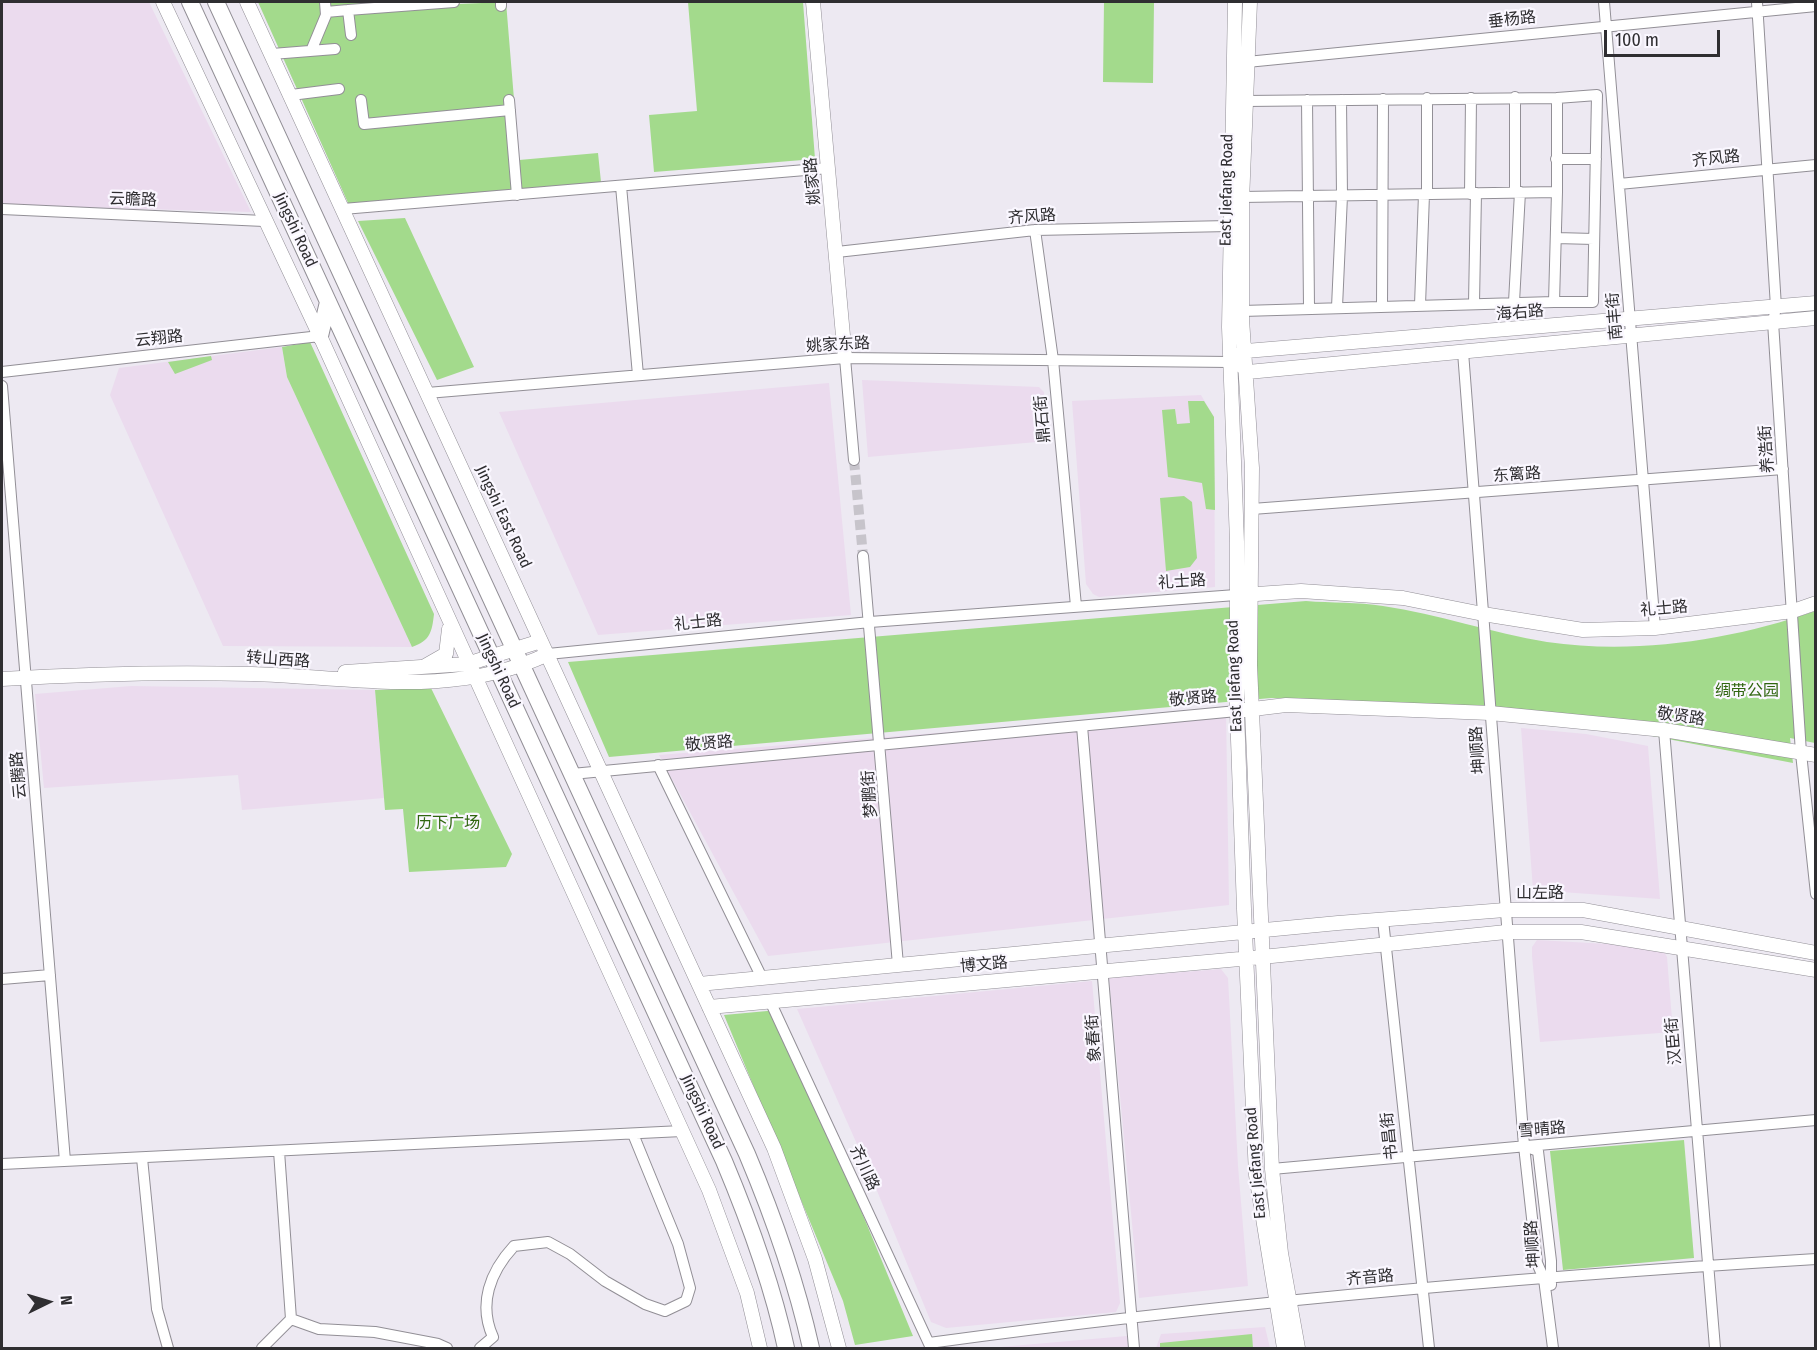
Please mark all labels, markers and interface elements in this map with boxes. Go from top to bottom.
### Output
street label: 垂杨路 [1487,8,1537,32]
scale bar [1607,18,1722,56]
text: 100 m [1615,29,1659,51]
street label: East Jiefang Road [1216,134,1238,246]
street label: 齐风路 [1691,147,1741,171]
street label: 姚家路 [801,156,825,206]
street label: Jingshi Road [269,189,321,271]
street label: 云瞻路 [109,190,157,210]
street label: 齐风路 [1007,206,1057,228]
street label: 南丰街 [1603,291,1627,341]
street label: 海右路 [1495,301,1545,325]
street label: 云翔路 [134,327,184,351]
street label: 姚家东路 [806,334,870,356]
street label: 鼎石街 [1031,394,1055,444]
street label: 养浩街 [1756,424,1778,474]
street label: Jingshi East Road [471,462,535,572]
street label: 东篱路 [1492,464,1542,486]
street label: 礼士路 [1157,571,1207,593]
street label: 礼士路 [1639,597,1689,621]
street label: 礼士路 [673,611,723,635]
street label: East Jiefang Road [1223,619,1247,733]
street label: Jingshi Road [472,630,524,712]
street label: 转山西路 [245,648,311,672]
park label: 绸带公园 [1715,682,1779,702]
street label: 敬贤路 [1168,687,1218,711]
street label: 敬贤路 [1656,704,1706,730]
street label: 坤顺路 [1467,725,1489,775]
street label: 敬贤路 [684,732,734,756]
street label: 云腾路 [7,750,31,800]
street label: 梦鹏街 [859,769,881,819]
park label: 历下广场 [416,814,480,834]
street label: 山左路 [1516,884,1564,904]
street label: 博文路 [959,953,1009,977]
street label: 象春街 [1083,1013,1105,1063]
street label: 汉臣街 [1662,1016,1686,1066]
street label: Jingshi Road [676,1071,728,1153]
street label: East Jiefang Road [1242,1106,1270,1220]
street label: 书昌街 [1378,1111,1402,1161]
street label: 雪晴路 [1517,1118,1567,1142]
street label: 齐川路 [845,1142,883,1194]
street label: 坤顺路 [1522,1219,1544,1269]
street label: 齐音路 [1345,1266,1395,1290]
north arrow [18,1272,78,1332]
text: N [57,1295,76,1306]

